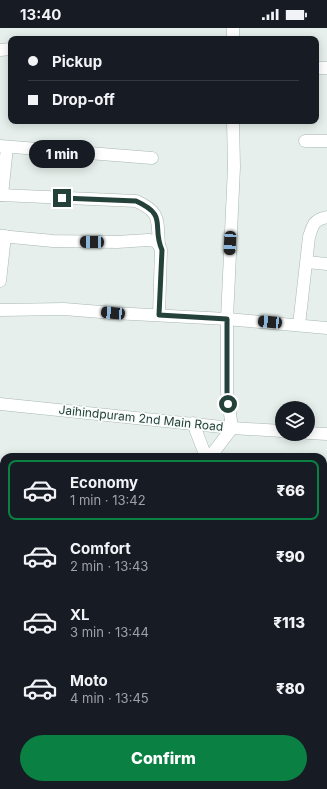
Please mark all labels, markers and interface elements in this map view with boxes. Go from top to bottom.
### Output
text: 13:40 [20,5,61,24]
text: Pickup [52,52,102,71]
text: Drop-off [52,90,115,109]
callout: 1 min [29,140,95,168]
text: 1 min [46,146,78,162]
route end [53,189,71,207]
car [223,231,237,255]
car [80,236,104,248]
car [101,306,125,320]
car [258,315,282,329]
route start [219,395,237,413]
map controls [275,401,315,441]
button: layers [275,401,315,441]
street label: Jaihindpuram 2nd Main Road [58,402,224,434]
icon: car [22,472,58,508]
text: Economy [70,473,138,492]
text: ₹66 [276,481,305,500]
text: 1 min · 13:42 [70,492,146,508]
icon: car [22,538,58,574]
text: Comfort [70,539,131,558]
text: ₹90 [276,547,305,566]
text: 2 min · 13:43 [70,558,148,574]
icon: car [22,604,58,640]
text: XL [70,605,90,624]
text: ₹113 [273,613,305,632]
text: 3 min · 13:44 [70,624,149,640]
icon: car [22,670,58,706]
text: Moto [70,671,108,690]
text: ₹80 [276,679,305,698]
text: 4 min · 13:45 [70,690,149,706]
button: Confirm [20,735,307,781]

